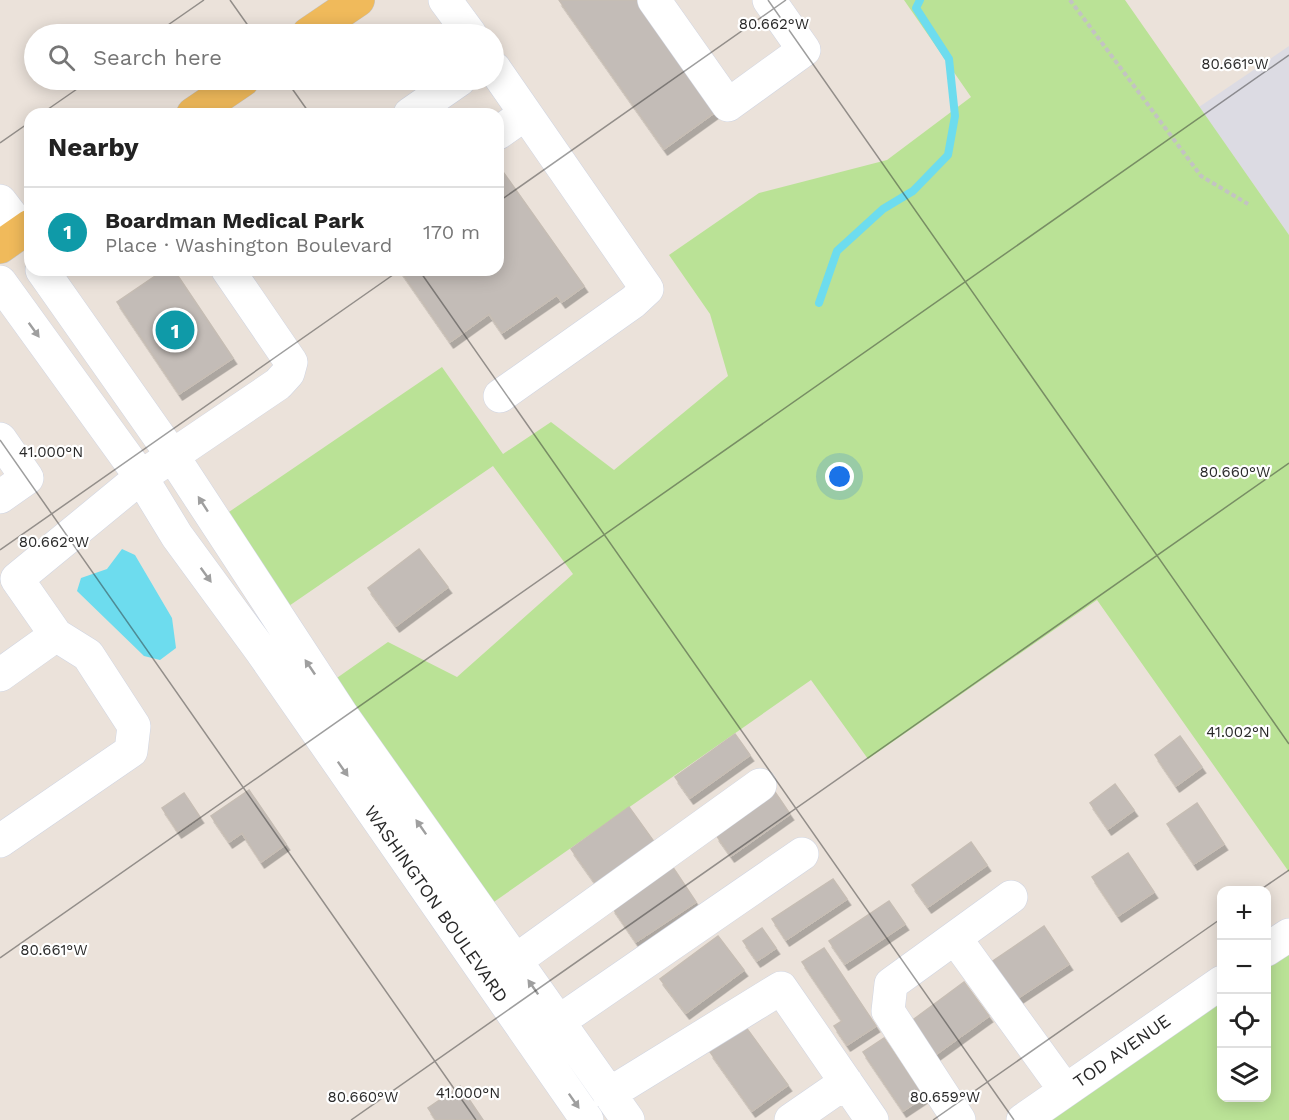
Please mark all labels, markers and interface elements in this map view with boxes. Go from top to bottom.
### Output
text: 80.662°W [739,15,809,33]
search box [24,24,504,90]
icon: search [45,41,78,74]
text: Search here [93,45,222,70]
text: 80.661°W [1201,55,1269,73]
text: Nearby [48,132,139,162]
text: Boardman Medical Park [105,208,364,233]
text: 1 [63,220,72,244]
text: 170 m [423,220,480,244]
text: Place · Washington Boulevard [105,233,392,257]
pin: 1 [156,308,195,352]
one-way arrow [28,321,40,337]
text: 41.000°N [19,443,83,461]
your location [825,462,854,491]
text: 80.660°W [1200,463,1270,481]
one-way arrow [197,496,209,512]
text: 80.662°W [19,533,89,551]
one-way arrow [200,567,212,583]
one-way arrow [305,659,316,675]
text: 41.002°N [1206,723,1270,741]
one-way arrow [337,761,348,777]
street label: WASHINGTON BOULEVARD [360,801,513,1006]
one-way arrow [416,819,427,835]
map controls [1217,886,1271,1102]
button: + [1217,886,1271,940]
button: − [1217,940,1271,994]
text: 80.661°W [20,941,88,959]
one-way arrow [527,979,539,995]
button: locate [1217,994,1271,1048]
street label: TOD AVENUE [1069,1009,1174,1092]
button: layers [1217,1048,1271,1102]
text: 41.000°N [436,1084,500,1102]
text: 80.660°W [328,1088,398,1106]
text: 80.659°W [910,1088,980,1106]
one-way arrow [568,1093,580,1109]

